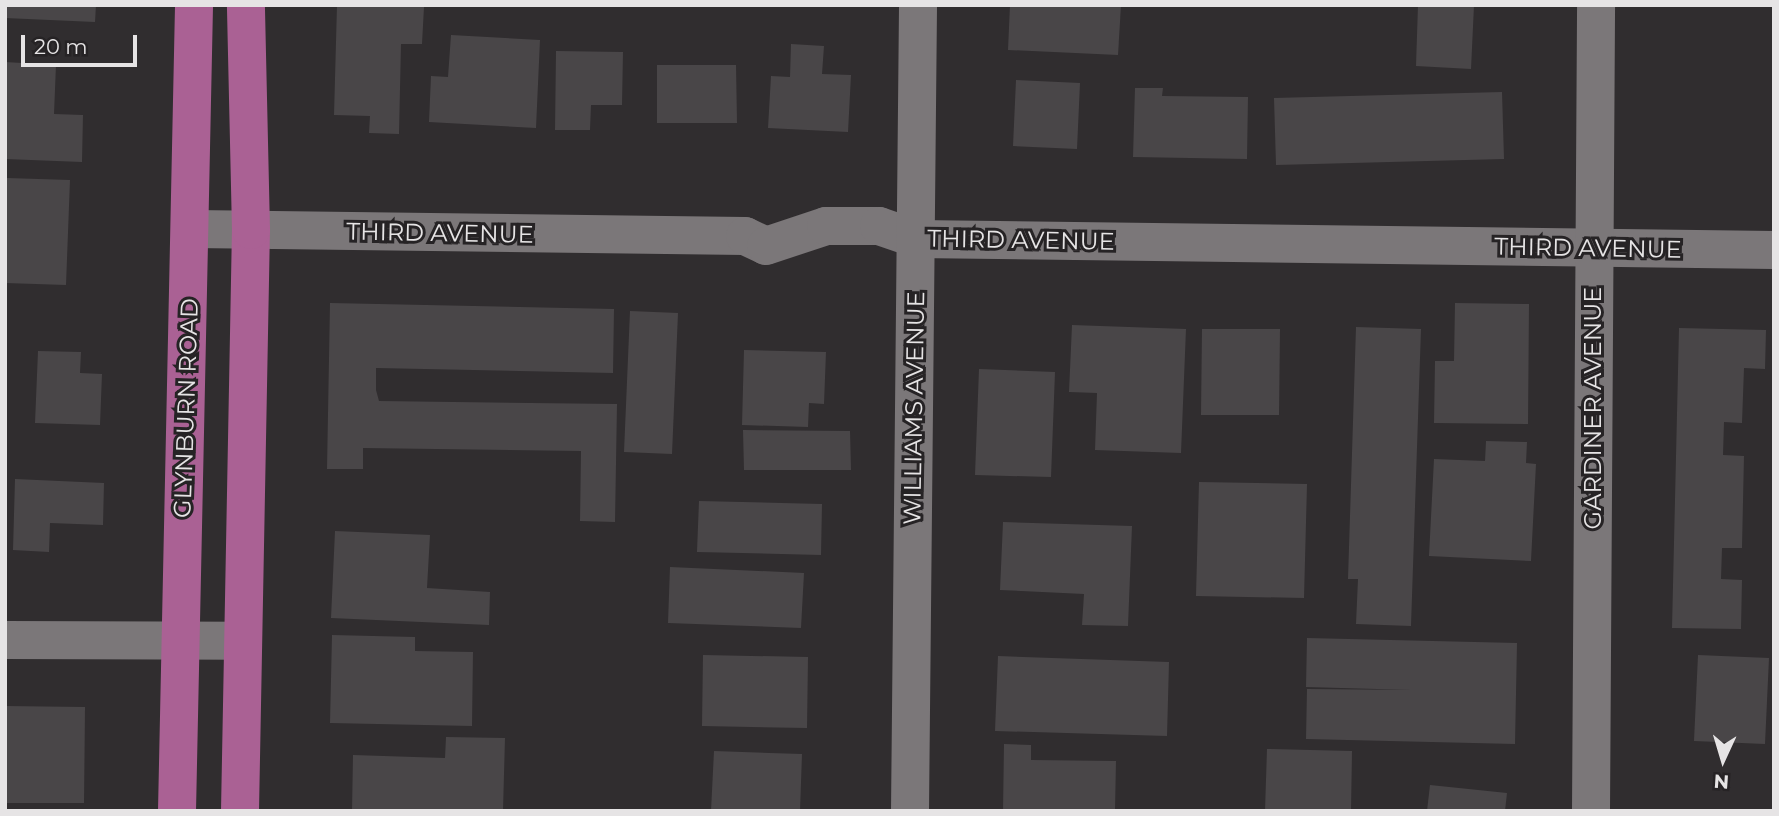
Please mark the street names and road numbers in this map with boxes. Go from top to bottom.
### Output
street label: THIRD AVENUE [346,217,534,249]
street label: THIRD AVENUE [927,224,1115,256]
street label: THIRD AVENUE [1494,232,1682,264]
street label: GARDINER AVENUE [1579,287,1607,529]
street label: WILLIAMS AVENUE [898,291,930,525]
street label: GLYNBURN ROAD [168,298,204,518]

